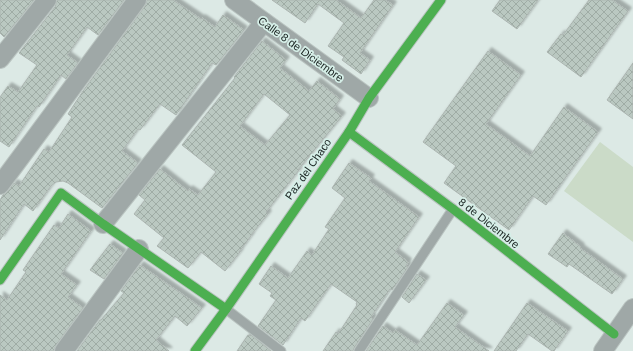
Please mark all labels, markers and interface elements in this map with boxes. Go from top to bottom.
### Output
street label: Calle 8 de Diciembre [256,14,346,84]
street label: Paz del Chaco [283,136,333,202]
street label: 8 de Diciembre [456,195,522,251]

